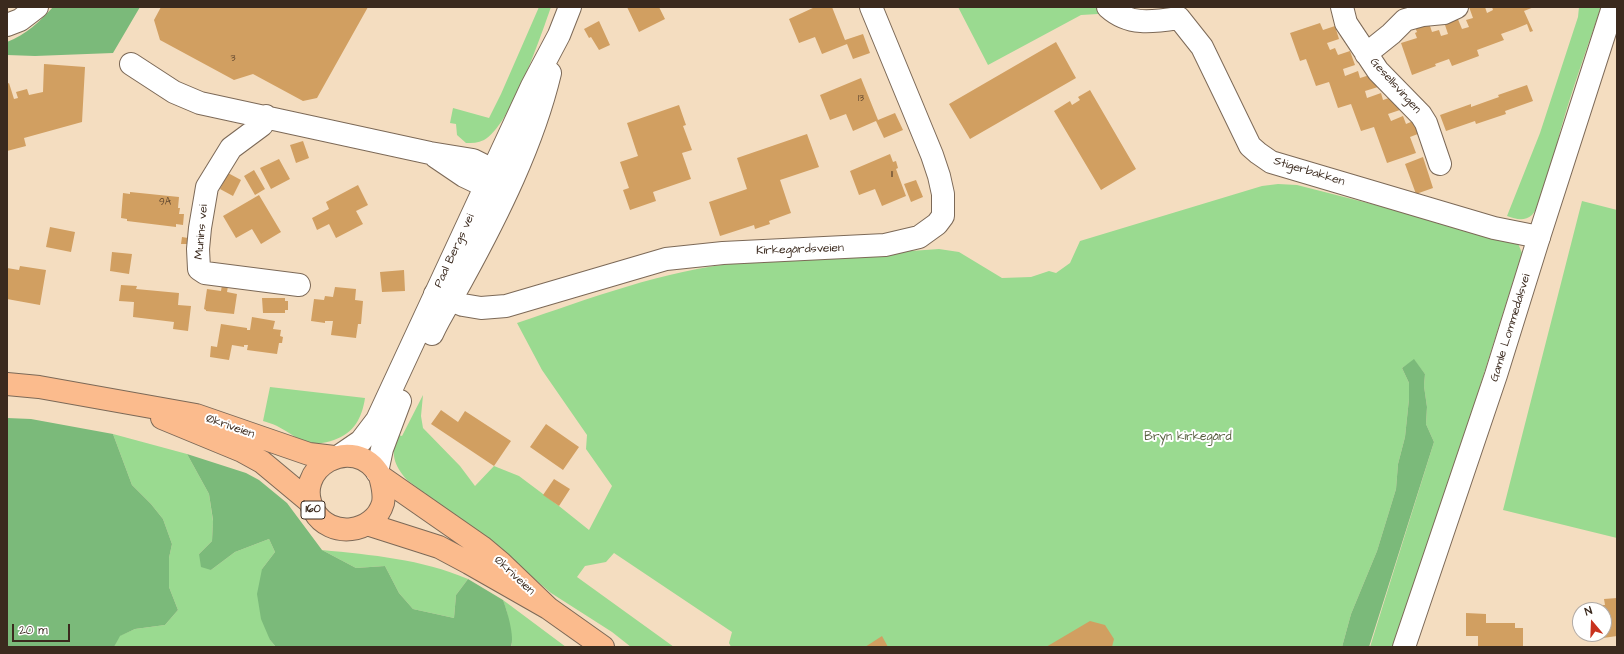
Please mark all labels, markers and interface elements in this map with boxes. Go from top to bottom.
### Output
house number: 3 [230,53,236,65]
street label: Gesellsvingen [1366,55,1424,117]
house number: 13 [858,93,864,105]
street label: Stigerbakken [1272,154,1346,190]
house number: 11 [891,169,893,181]
house number: 9A [159,197,171,209]
street label: Munins vei [192,204,212,260]
street label: Paal Bergs vei [432,212,478,290]
street label: Kirkegårdsveien [756,241,844,259]
street label: Gamle Lommedalsvei [1488,272,1534,384]
street label: Økriveien [204,412,256,442]
park label: Bryn kirkegård [1144,430,1232,444]
road number: 160 [301,501,325,519]
street label: Økriveien [490,553,538,599]
north arrow [1572,602,1612,642]
text: N [1583,603,1594,619]
scale bar [14,616,72,642]
text: 20 m [19,622,48,639]

